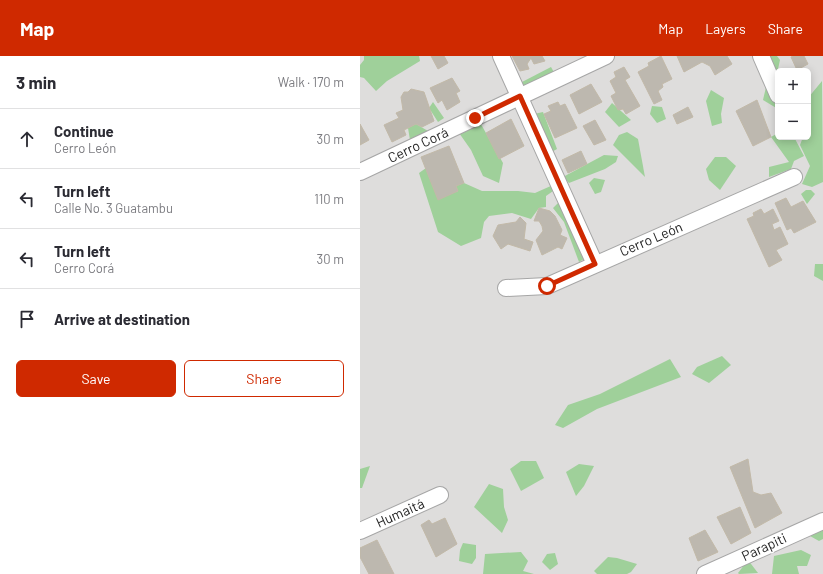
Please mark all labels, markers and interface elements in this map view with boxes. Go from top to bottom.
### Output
text: Map [20,17,54,40]
text: Map [658,20,683,37]
text: Layers [705,20,746,37]
text: Share [768,20,803,37]
map controls [775,68,811,140]
button: + [775,68,811,104]
text: 3 min [16,72,56,92]
text: Walk · 170 m [278,74,344,90]
button: − [775,104,811,140]
route end [466,109,484,127]
text: Continue [54,122,114,140]
street label: Cerro Corá [385,123,451,166]
icon: ahead [16,128,38,150]
text: 30 m [317,131,344,147]
text: Cerro León [54,140,116,156]
text: Turn left [54,182,110,200]
icon: left [16,188,38,210]
text: 110 m [314,191,344,207]
text: Calle No. 3 Guatambu [54,200,173,216]
street label: Cerro León [617,218,685,259]
text: Turn left [54,242,110,260]
icon: left [16,248,38,270]
text: 30 m [317,251,344,267]
text: Cerro Corá [54,260,114,276]
route start [538,277,556,295]
icon: arrive [16,308,38,330]
text: Arrive at destination [54,310,190,328]
button: Save [16,360,176,397]
button: Share [184,360,344,397]
street label: Humaitá [373,494,427,531]
street label: Parapiti [739,529,789,564]

